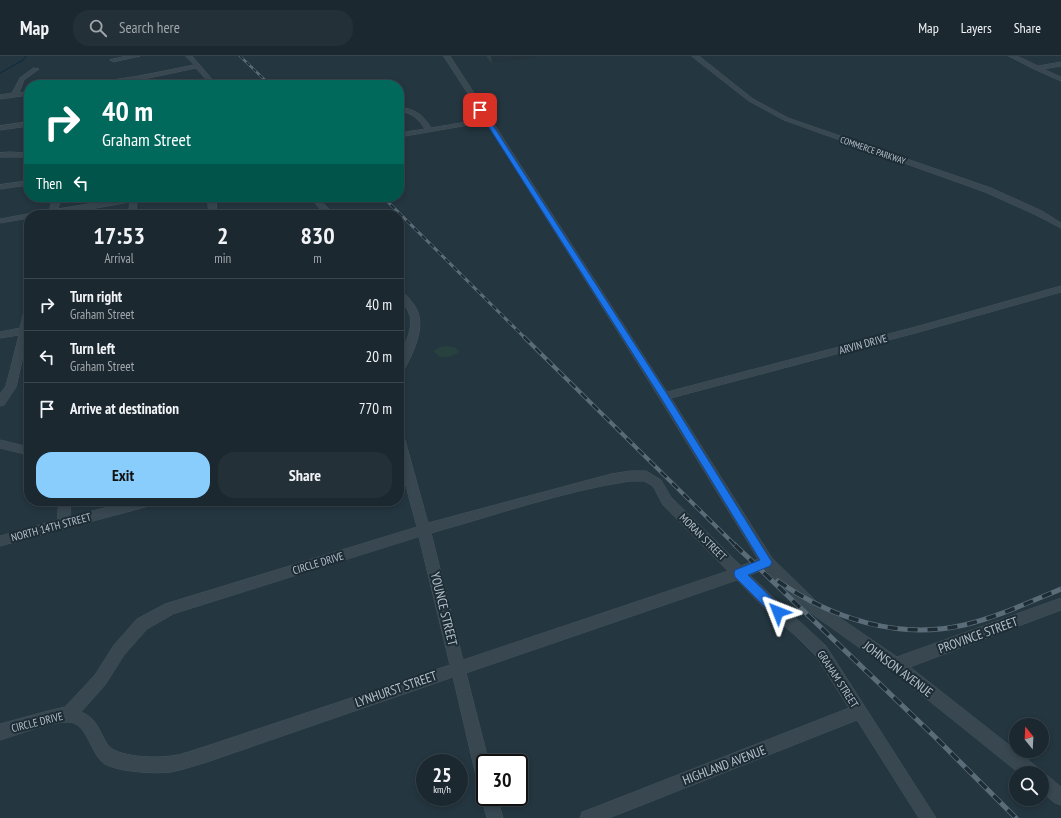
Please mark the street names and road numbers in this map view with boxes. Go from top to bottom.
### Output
street label: COMMERCE PARKWAY [839,134,908,167]
street label: ARVIN DRIVE [837,331,889,357]
street label: NORTH 14TH STREET [10,510,93,544]
street label: MORAN STREET [677,511,729,563]
street label: CIRCLE DRIVE [291,549,345,577]
street label: YOUNCE STREET [427,570,461,648]
street label: PROVINCE STREET [936,613,1020,657]
street label: JOHNSON AVENUE [859,637,936,701]
street label: GRAHAM STREET [814,648,862,710]
street label: LYNHURST STREET [353,667,439,711]
street label: CIRCLE DRIVE [10,709,65,735]
street label: HIGHLAND AVENUE [680,741,768,789]

